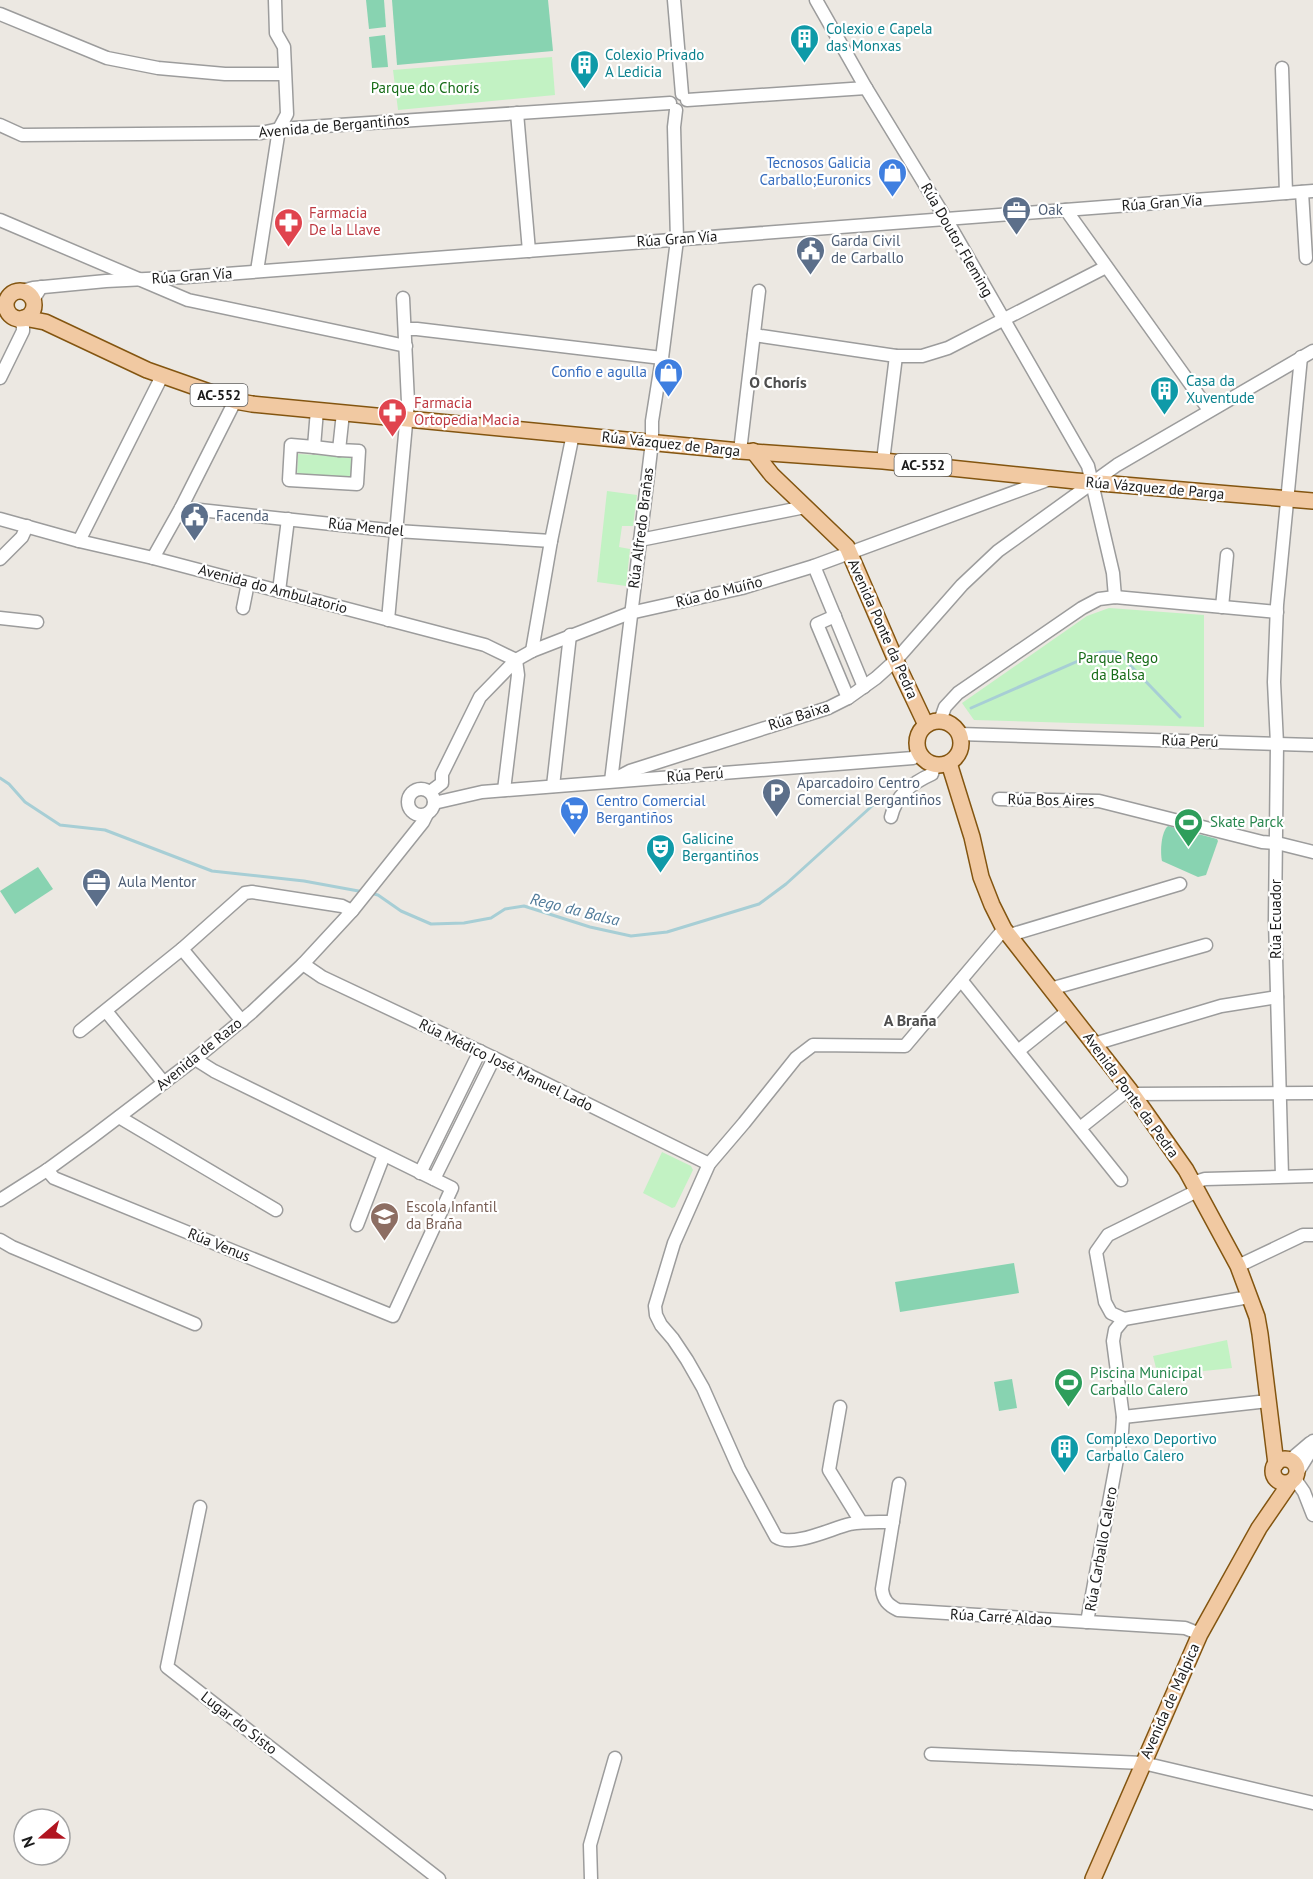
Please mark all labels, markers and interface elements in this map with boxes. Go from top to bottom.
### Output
place label: Colexio e Capela das Monxas [826,19,932,55]
building icon: Colexio e Capela das Monxas [789,22,821,64]
place label: Colexio Privado A Ledicia [605,45,704,81]
building icon: Colexio Privado A Ledicia [568,48,600,90]
park label: Parque do Chorís [371,78,479,97]
street label: Avenida de Bergantiños [258,109,410,142]
place label: Tecnosos Galicia Carballo;Euronics [759,153,871,189]
shop icon: Tecnosos Galicia Carballo;Euronics [876,156,908,198]
street label: Rúa Doutor Fleming [917,179,998,300]
street label: Rúa Gran Vía [1121,190,1203,215]
office icon: Oak [1001,194,1033,236]
place label: Oak [1038,200,1064,219]
place label: Farmacia De la Llave [309,203,381,239]
pharmacy icon: Farmacia De la Llave [272,206,304,248]
street label: Rúa Gran Vía [636,226,718,251]
place label: Garda Civil de Carballo [831,231,904,267]
public building icon: Garda Civil de Carballo [794,234,826,276]
street label: Rúa Gran Vía [151,263,233,288]
shop icon: Confio e agulla [652,356,684,398]
place label: Confio e agulla [551,362,647,381]
place label: Casa da Xuventude [1186,371,1255,407]
district label: O Chorís [749,372,807,392]
building icon: Casa da Xuventude [1149,374,1181,416]
road number: AC-552 [190,384,248,406]
place label: Farmacia Ortopedia Macia [414,393,520,429]
pharmacy icon: Farmacia Ortopedia Macia [377,396,409,438]
street label: Rúa Vázquez de Parga [601,427,741,460]
road number: AC-552 [894,454,952,476]
street label: Rúa Alfredo Brañas [624,466,657,590]
street label: Rúa Vázquez de Parga [1085,472,1225,503]
public building icon: Facenda [179,500,211,542]
place label: Facenda [216,506,269,525]
street label: Rúa Mendel [327,513,405,540]
street label: Avenida Ponte da Pedra [844,556,923,702]
street label: Avenida do Ambulatorio [197,559,350,618]
street label: Rúa do Muíño [674,572,764,611]
park label: Parque Rego da Balsa [1078,648,1158,684]
street label: Rúa Baixa [766,697,832,734]
street label: Rúa Perú [1161,730,1219,751]
street label: Rúa Perú [666,763,724,786]
place label: Aparcadoiro Centro Comercial Bergantiños [797,773,941,809]
parking icon: Aparcadoiro Centro Comercial Bergantiños [760,776,792,818]
street label: Rúa Bos Aires [1007,789,1095,810]
place label: Centro Comercial Bergantiños [596,791,706,827]
supermarket icon: Centro Comercial Bergantiños [559,794,591,836]
sports icon: Skate Parck [1173,806,1205,848]
place label: Skate Parck [1210,812,1284,831]
place label: Galicine Bergantiños [682,829,759,865]
theatre icon: Galicine Bergantiños [645,832,677,874]
office icon: Aula Mentor [81,866,113,908]
place label: Aula Mentor [118,872,196,891]
street label: Rúa Ecuador [1266,879,1285,959]
water label: Rego da Balsa [528,888,622,930]
district label: A Braña [884,1010,936,1030]
street label: Avenida de Razo [152,1013,246,1094]
street label: Rúa Médico José Manuel Lado [416,1014,596,1115]
street label: Avenida Ponte da Pedra [1079,1028,1183,1161]
place label: Escola Infantil da Braña [406,1197,498,1233]
school or university icon: Escola Infantil da Braña [369,1200,401,1242]
street label: Rúa Venus [185,1223,253,1266]
place label: Piscina Municipal Carballo Calero [1090,1363,1203,1399]
sports icon: Piscina Municipal Carballo Calero [1053,1366,1085,1408]
place label: Complexo Deportivo Carballo Calero [1086,1429,1217,1465]
building icon: Complexo Deportivo Carballo Calero [1049,1432,1081,1474]
street label: Rúa Carballo Calero [1080,1485,1121,1613]
street label: Rúa Carré Aldao [950,1604,1053,1629]
street label: Avenida de Malpica [1136,1640,1204,1761]
street label: Lugar do Sisto [197,1687,281,1758]
north arrow [12,1807,72,1867]
text: N [17,1834,39,1850]

